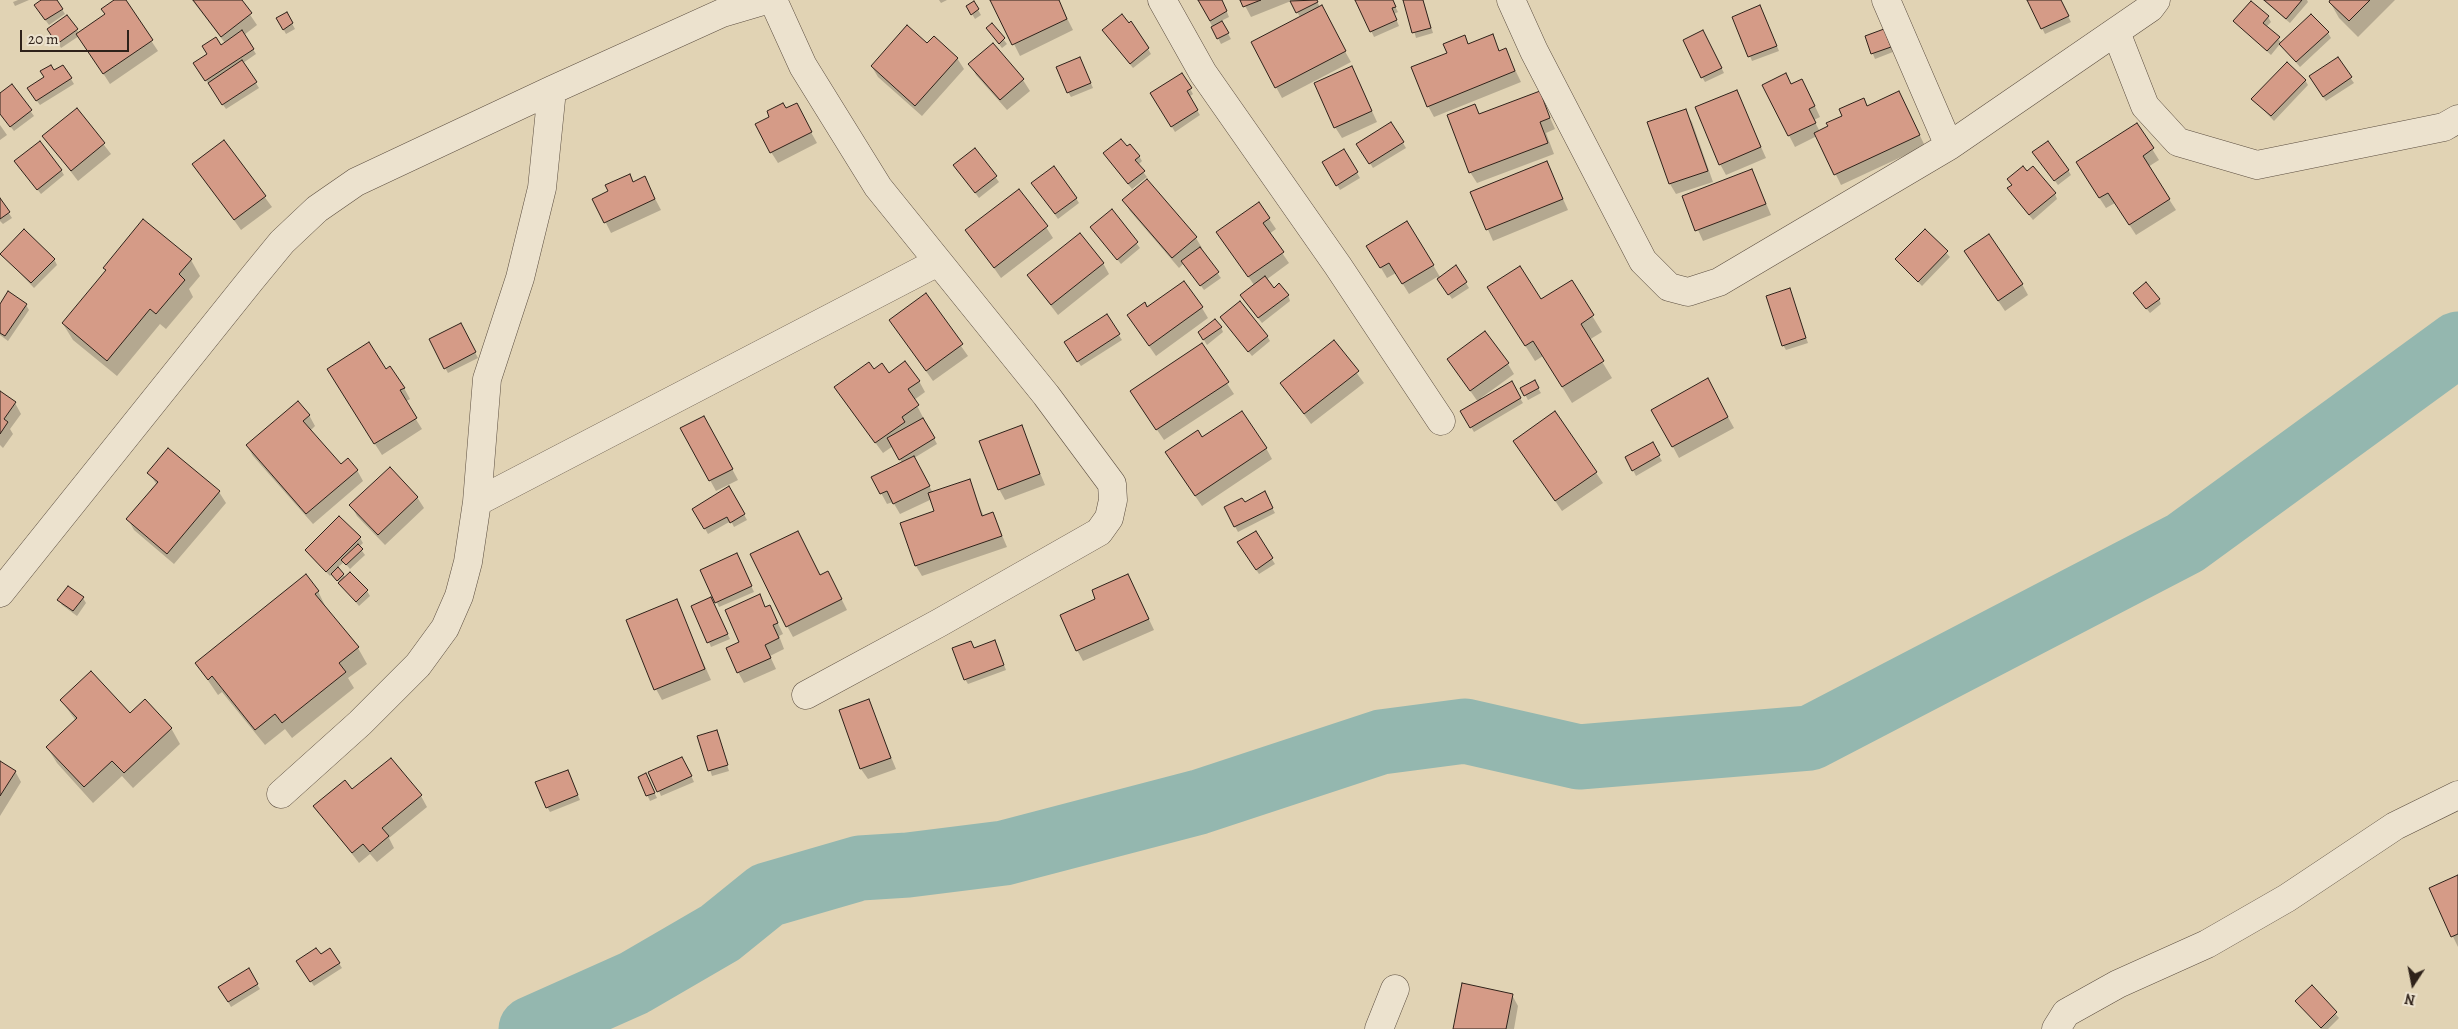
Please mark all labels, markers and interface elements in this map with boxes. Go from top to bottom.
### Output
scale bar [22,20,131,52]
text: 20 m [28,29,59,49]
north arrow [2388,959,2438,1009]
text: N [2403,989,2417,1010]

